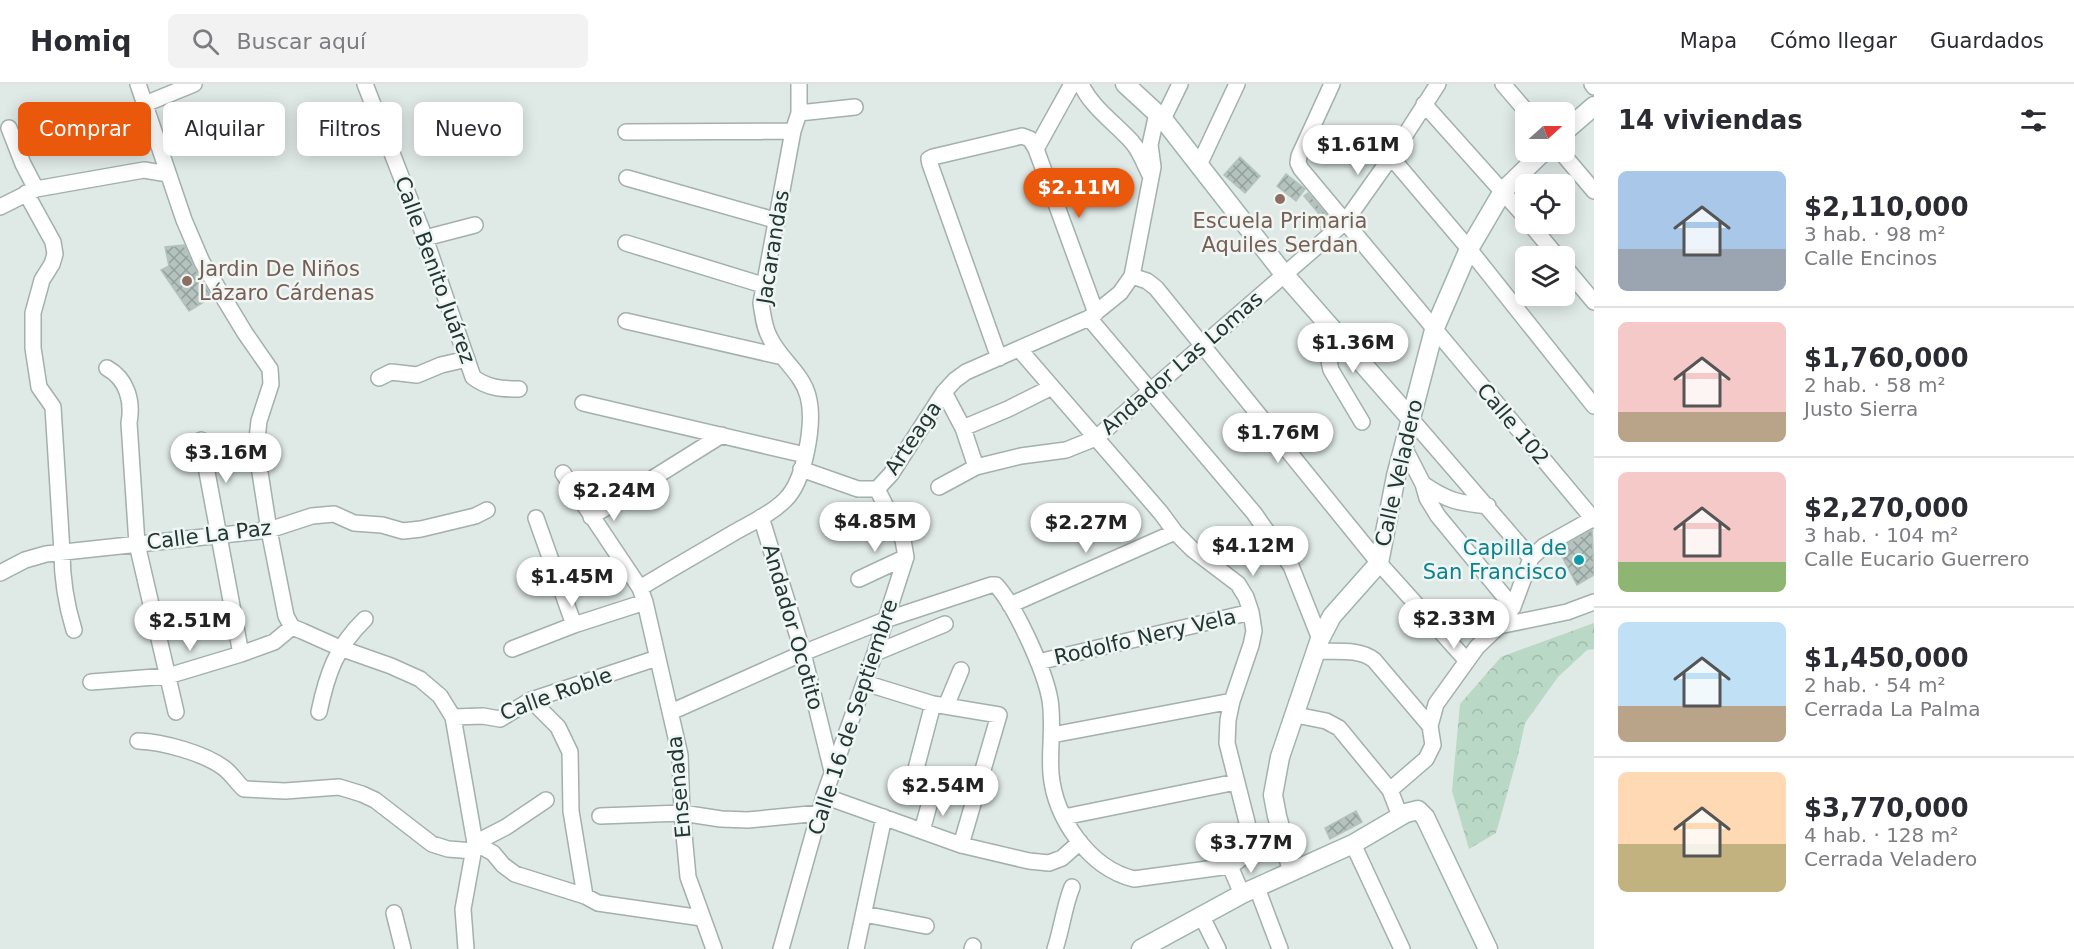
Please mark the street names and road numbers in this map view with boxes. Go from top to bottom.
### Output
street label: Calle Benito Juárez [390,173,480,367]
street label: Jacarandas [752,188,794,308]
street label: Andador Las Lomas [1096,286,1268,440]
street label: Calle 102 [1472,378,1554,470]
street label: Arteaga [880,397,946,479]
street label: Calle Veladero [1370,397,1428,549]
street label: Calle La Paz [145,515,273,555]
street label: Andador Ocotito [758,541,828,713]
street label: Calle 16 de Septiembre [803,596,903,838]
street label: Rodolfo Nery Vela [1052,604,1238,670]
street label: Calle Roble [497,663,615,725]
street label: Ensenada [663,735,695,839]

